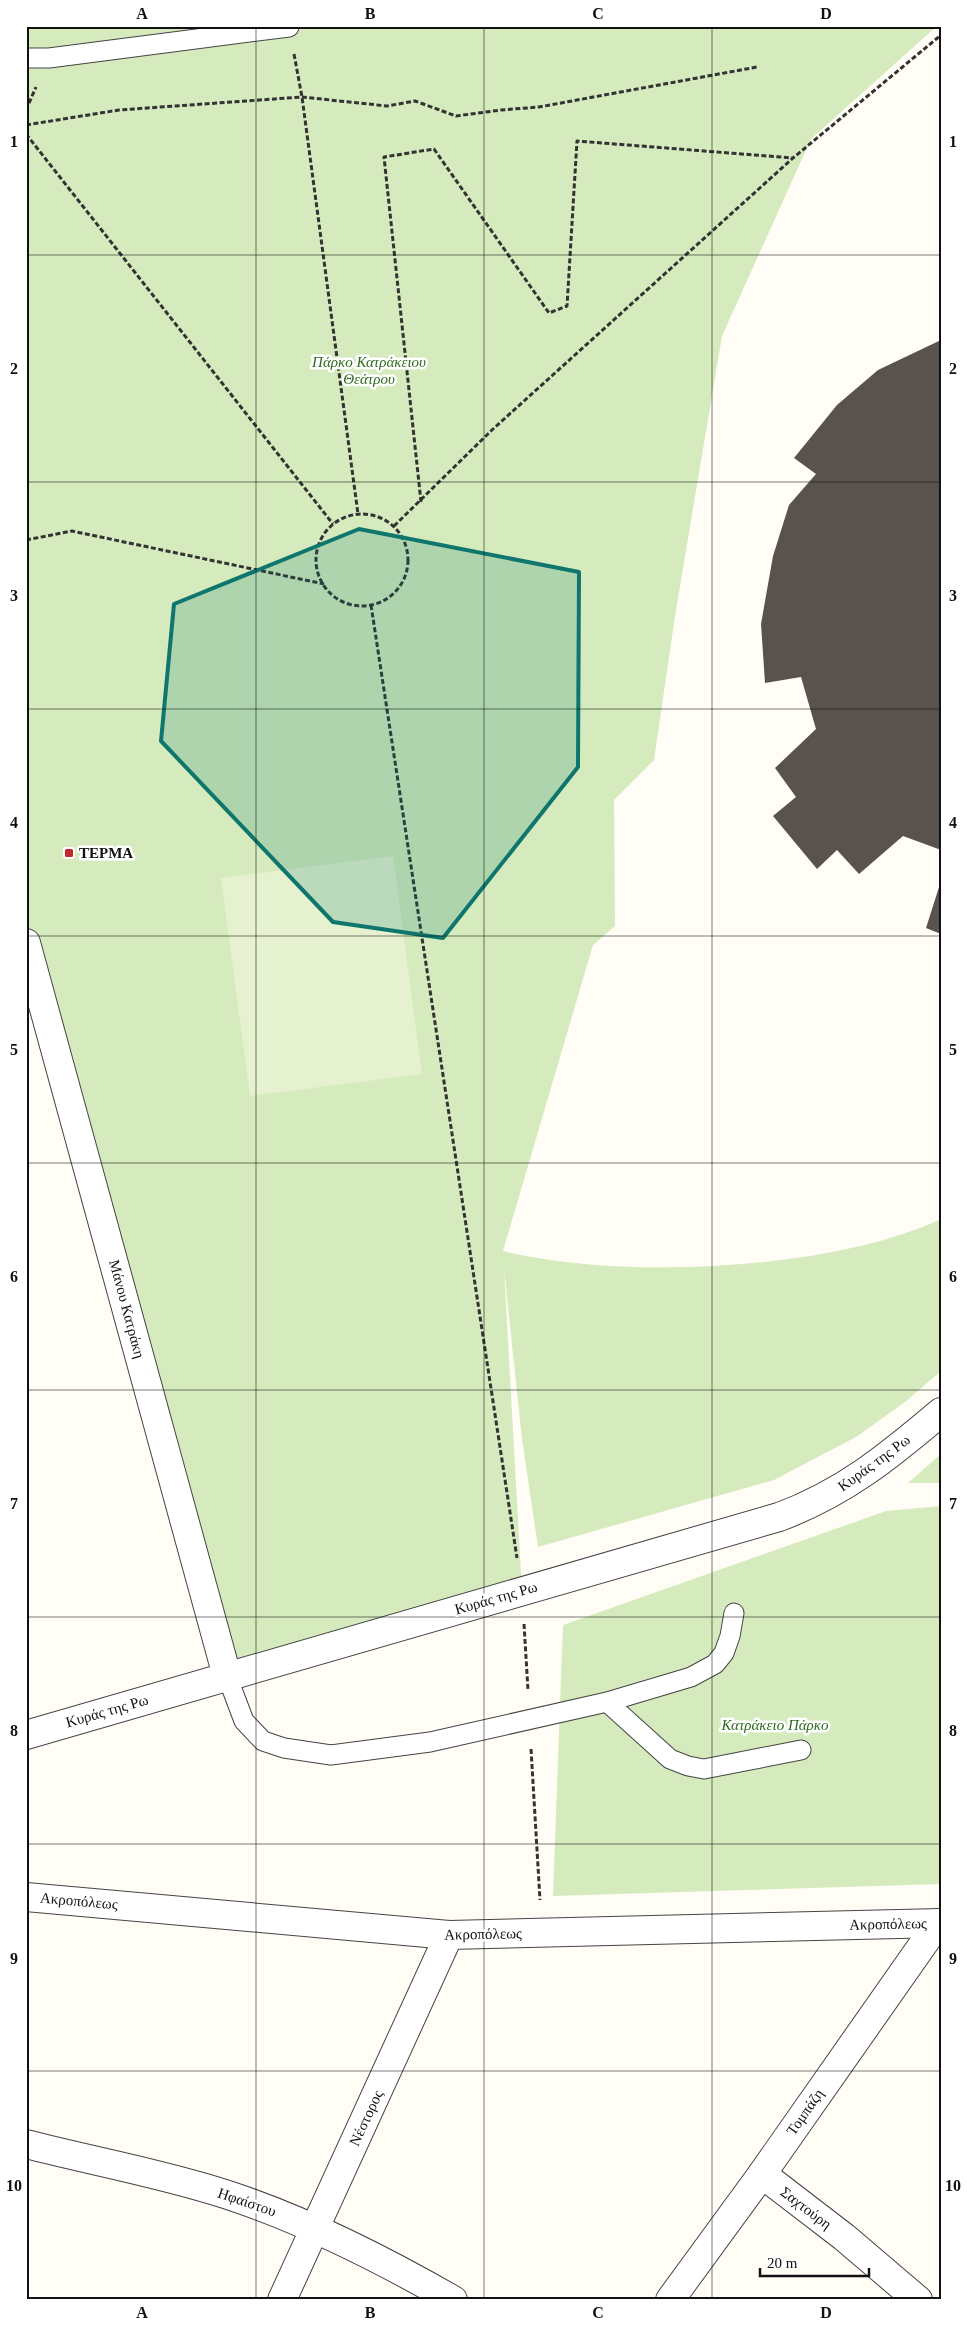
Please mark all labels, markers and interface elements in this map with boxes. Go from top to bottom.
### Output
text: A [136,5,148,22]
text: B [365,5,376,22]
text: C [592,5,604,22]
text: D [820,5,832,22]
text: 1 [10,133,18,150]
text: 1 [949,133,957,150]
park label: Πάρκο Κατράκειου Θεάτρου [311,354,426,387]
text: 2 [10,360,18,377]
text: 2 [949,360,957,377]
text: 3 [10,587,18,604]
text: 3 [949,587,957,604]
text: 4 [10,814,18,831]
text: 4 [949,814,957,831]
place label: ΤΕΡΜΑ [79,845,133,861]
marker: ΤΕΡΜΑ [63,847,75,859]
text: 5 [10,1041,18,1058]
text: 5 [949,1041,957,1058]
street label: Μάνου Κατράκη [106,1258,148,1360]
text: 6 [10,1268,18,1285]
text: 6 [949,1268,957,1285]
street label: Κυράς της Ρω [835,1431,913,1494]
text: 7 [10,1495,18,1512]
text: 7 [949,1495,957,1512]
street label: Κυράς της Ρω [453,1579,539,1617]
street label: Κυράς της Ρω [64,1692,150,1730]
park label: Κατράκειο Πάρκο [720,1717,829,1733]
text: 8 [10,1722,18,1739]
text: 8 [949,1722,957,1739]
street label: Ακροπόλεως [40,1890,119,1912]
street label: Ακροπόλεως [849,1915,927,1933]
street label: Ακροπόλεως [444,1925,522,1943]
text: 9 [10,1950,18,1967]
text: 9 [949,1950,957,1967]
street label: Τομπάζη [783,2086,827,2138]
street label: Νέστορος [346,2088,386,2148]
text: 10 [6,2177,22,2194]
text: 10 [945,2177,961,2194]
street label: Σαχτούρη [777,2184,835,2232]
street label: Ηφαίστου [216,2185,278,2219]
scale bar [760,2246,868,2278]
text: 20 m [767,2255,798,2271]
text: A [136,2304,148,2321]
text: B [365,2304,376,2321]
text: C [592,2304,604,2321]
text: D [820,2304,832,2321]

